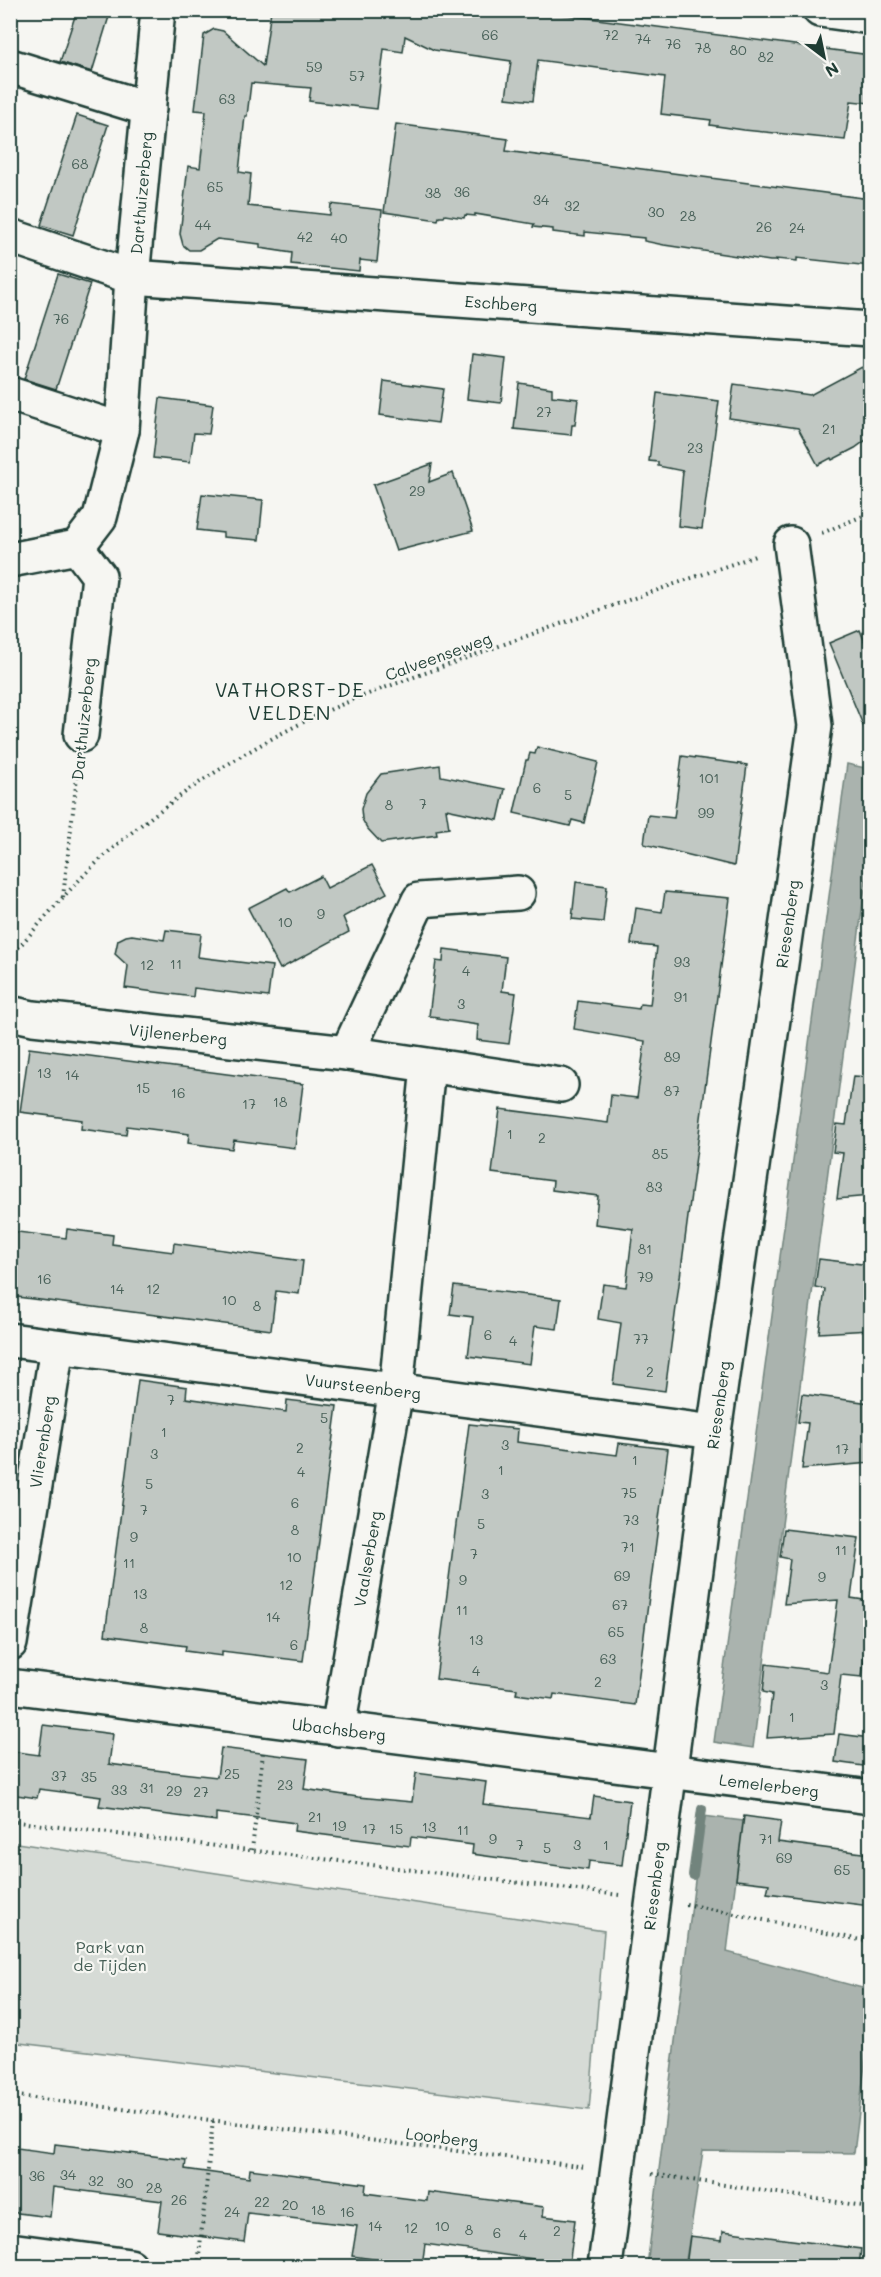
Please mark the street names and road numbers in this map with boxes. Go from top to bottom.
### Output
street label: Darthuizerberg [125,131,157,255]
street label: Eschberg [464,290,538,316]
street label: Calveenseweg [382,627,494,685]
street label: Darthuizerberg [66,657,100,781]
street label: Riesenberg [770,878,804,970]
street label: Vijlenerberg [128,1018,228,1050]
street label: Riesenberg [701,1359,735,1451]
street label: Vuursteenberg [304,1368,422,1404]
street label: Vlierenberg [24,1394,60,1490]
street label: Vaalserberg [348,1509,386,1609]
street label: Ubachsberg [291,1713,387,1745]
street label: Lemelerberg [718,1768,820,1802]
street label: Riesenberg [638,1841,670,1931]
street label: Loorberg [405,2122,479,2152]

